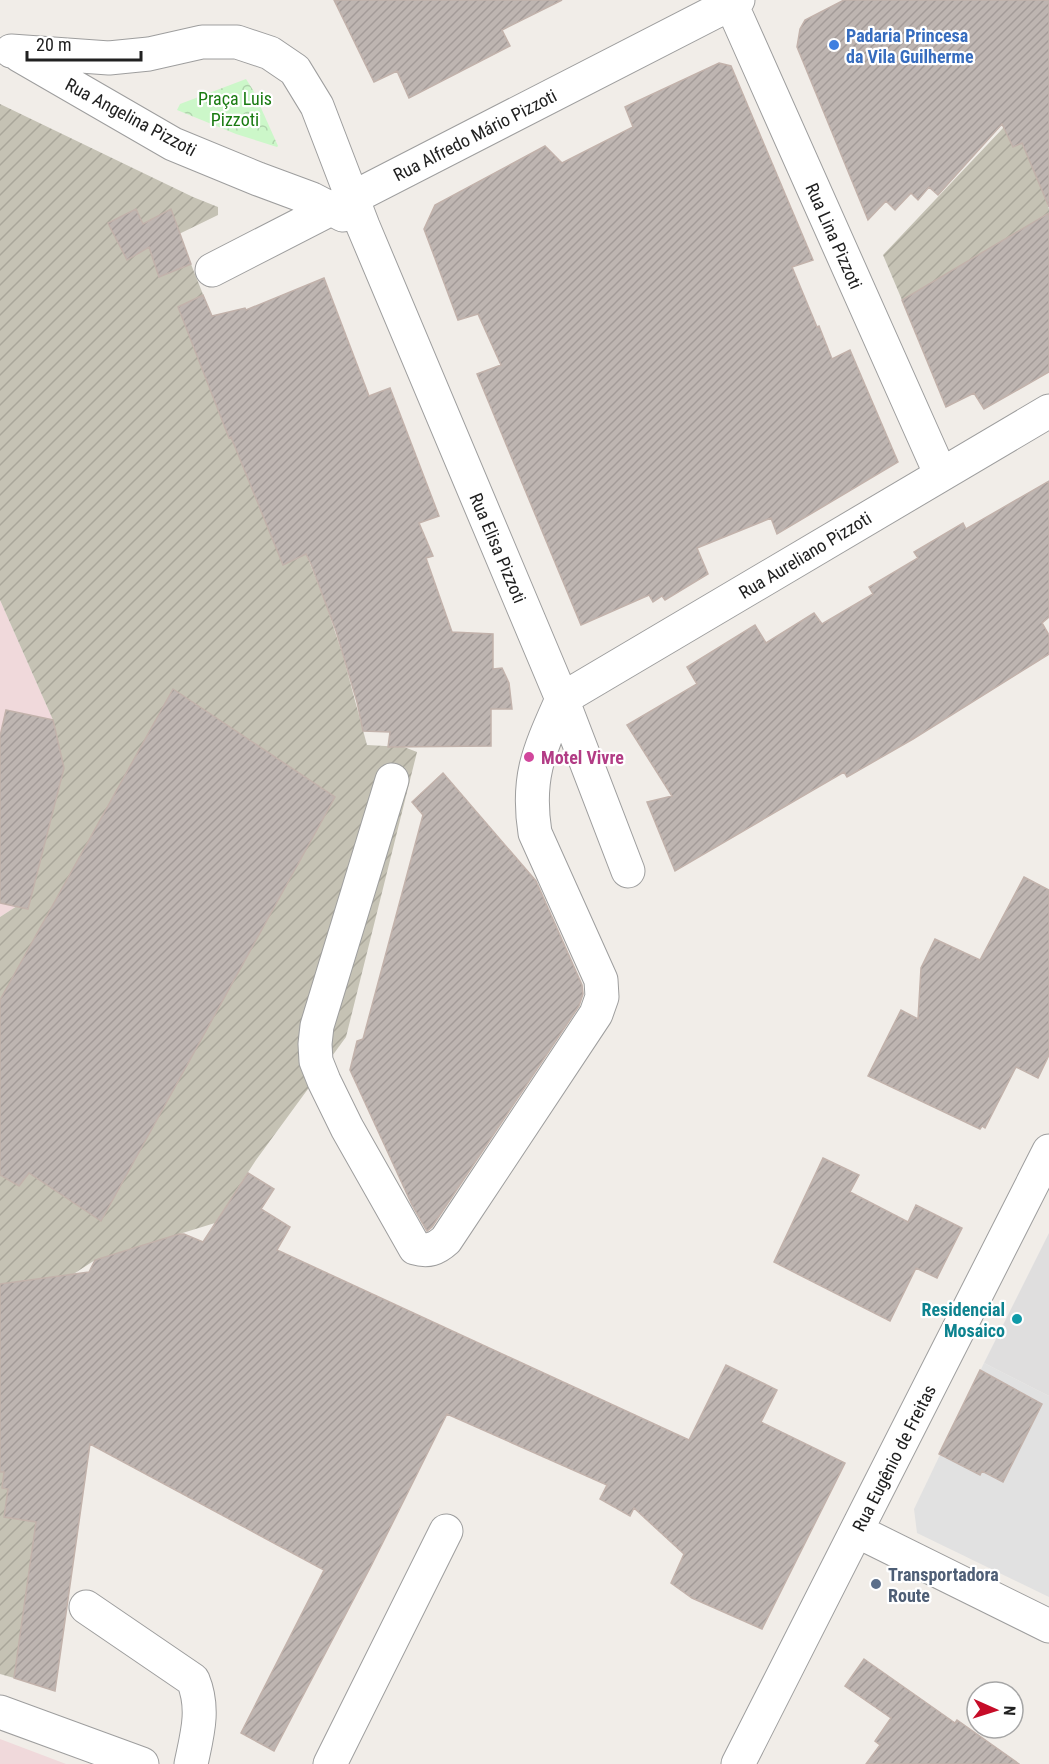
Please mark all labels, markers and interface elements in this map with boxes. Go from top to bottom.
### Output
scale bar [27,24,141,62]
place label: Padaria Princesa da Vila Guilherme [846,25,974,67]
text: 20 m [36,34,71,55]
marker: Padaria Princesa da Vila Guilherme [827,38,841,52]
street label: Rua Angelina Pizzoti [62,74,200,160]
street label: Rua Alfredo Mário Pizzoti [390,85,560,185]
park label: Praça Luis Pizzoti [198,88,272,130]
street label: Rua Lina Pizzoti [801,180,867,292]
street label: Rua Elisa Pizzoti [465,490,531,606]
street label: Rua Aureliano Pizzoti [735,507,875,603]
place label: Motel Vivre [541,747,624,768]
marker: Motel Vivre [522,750,536,764]
place label: Residencial Mosaico [921,1299,1005,1341]
marker: Residencial Mosaico [1010,1312,1024,1326]
street label: Rua Eugênio de Freitas [848,1381,940,1535]
place label: Transportadora Route [888,1564,999,1606]
marker: Transportadora Route [869,1577,883,1591]
north arrow [965,1680,1025,1740]
text: N [1000,1705,1019,1716]

